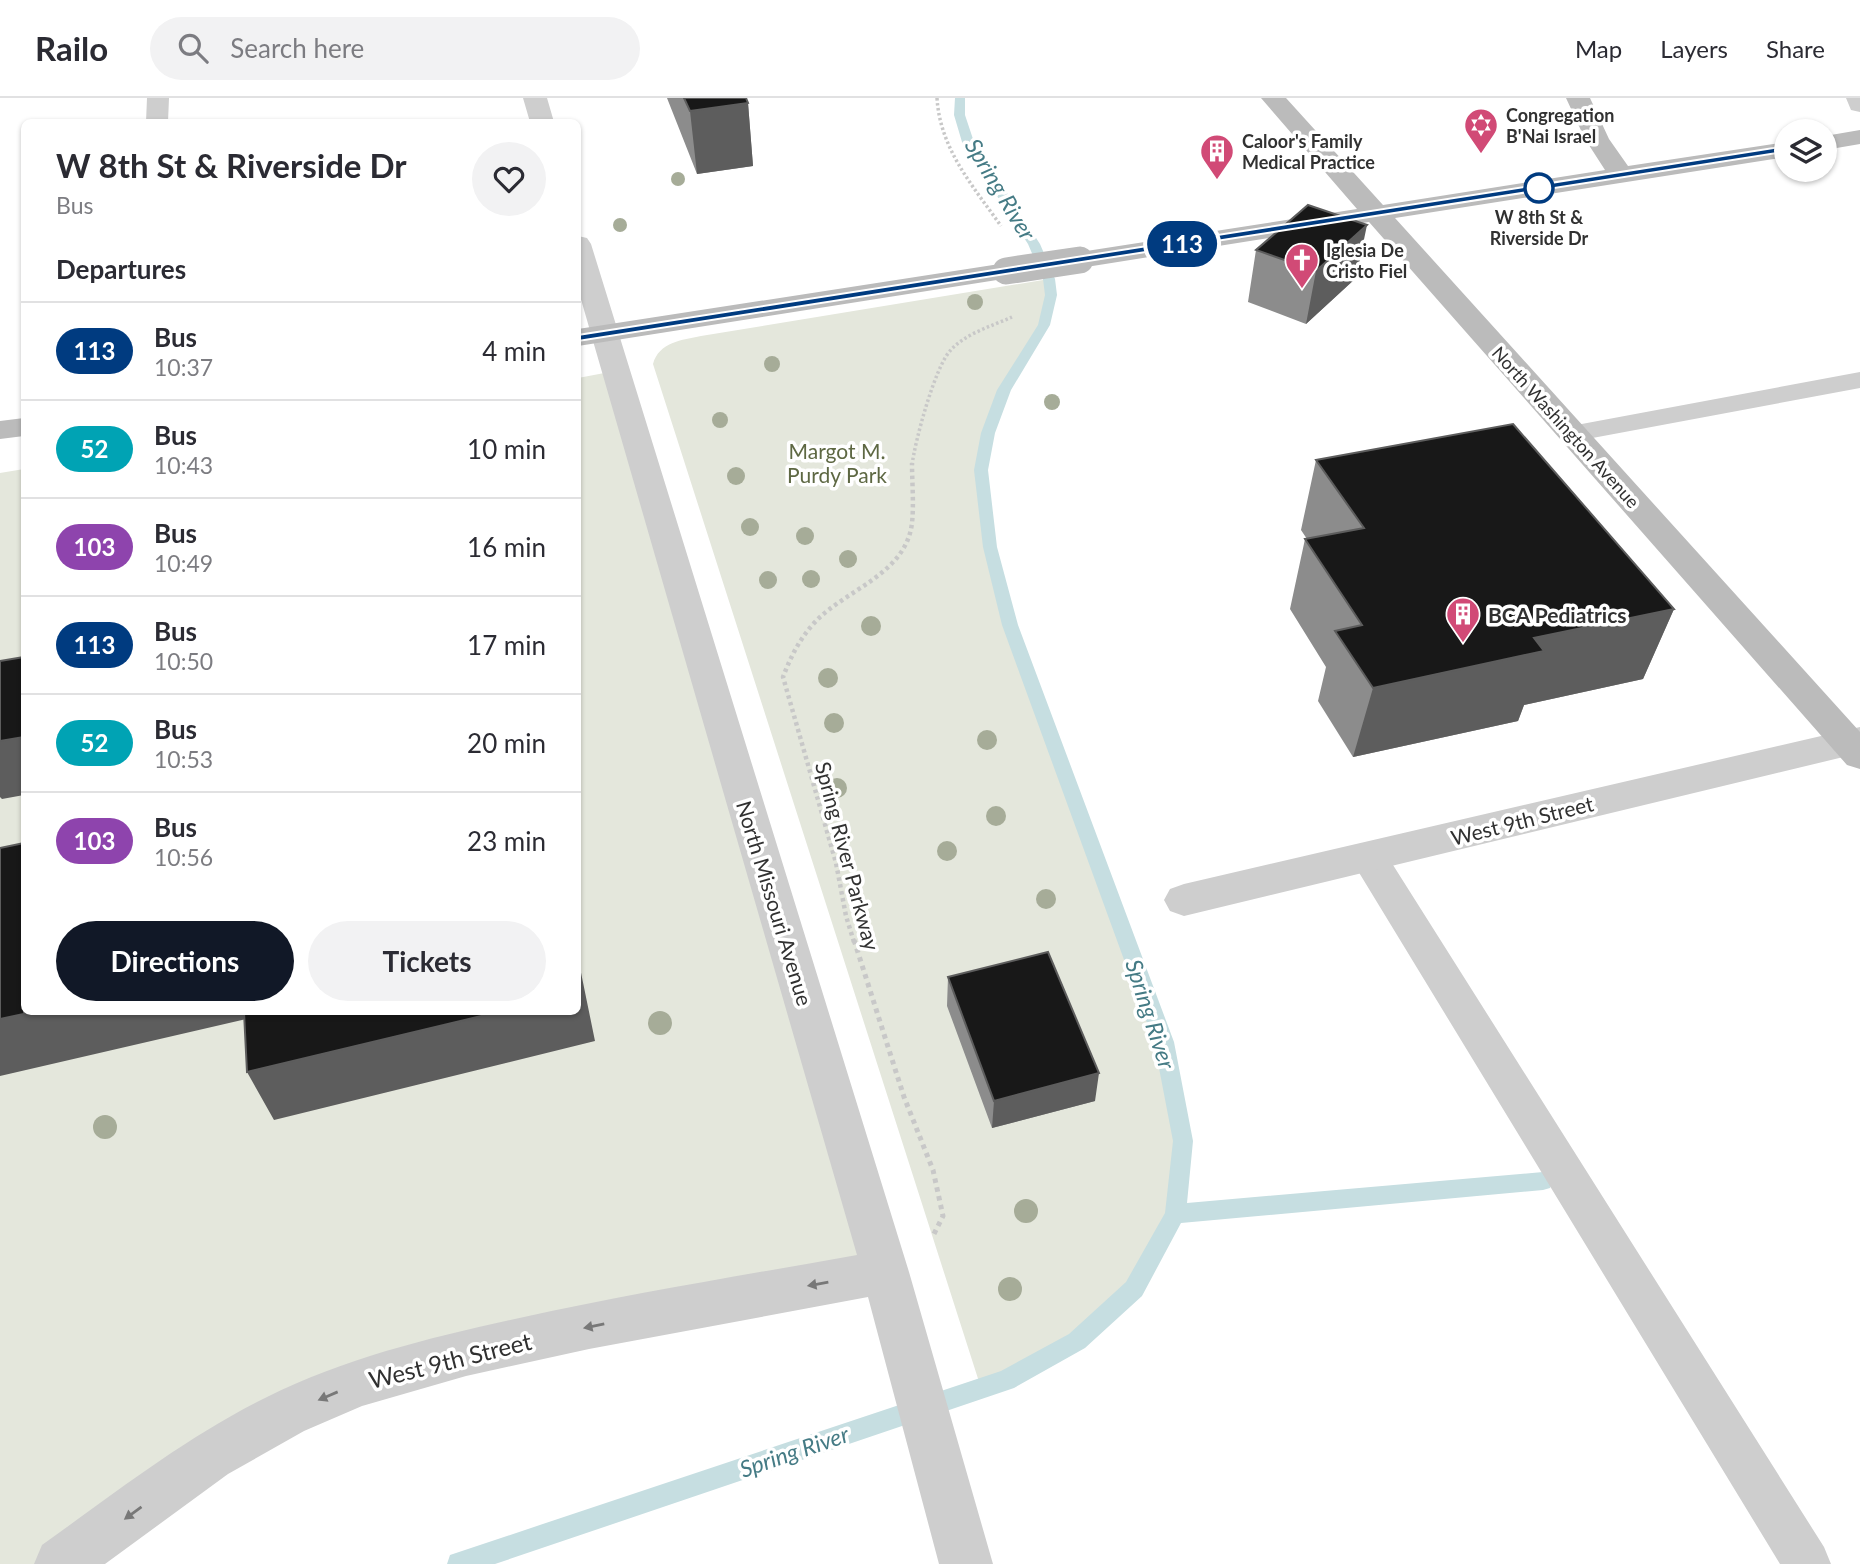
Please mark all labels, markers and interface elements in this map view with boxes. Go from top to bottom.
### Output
search box [150,17,640,80]
text: Railo [35,28,108,68]
icon: search [174,29,212,67]
text: Search here [230,32,364,64]
text: Map [1575,34,1622,63]
text: Layers [1660,34,1728,63]
text: Share [1766,34,1825,63]
place label: Congregation B'Nai Israel [1506,104,1614,147]
synagogue icon: Congregation B'Nai Israel [1462,106,1500,155]
map controls [1774,119,1837,182]
button: layers [1774,119,1837,182]
place label: Caloor's Family Medical Practice [1242,130,1375,173]
building icon: Caloor's Family Medical Practice [1198,132,1236,181]
water label: Spring River [960,133,1043,246]
button: heart [472,142,546,216]
text: W 8th St & Riverside Dr [56,145,407,185]
marker: W 8th St & Riverside Dr [1524,173,1554,203]
text: Bus [56,191,93,219]
place label: W 8th St & Riverside Dr [1490,206,1589,249]
line badge: 113 [1142,221,1222,267]
text: 113 [1161,229,1203,258]
place label: Iglesia De Cristo Fiel [1326,239,1407,282]
church icon: Iglesia De Cristo Fiel [1283,241,1321,290]
text: Departures [56,253,186,285]
text: Bus [154,321,197,353]
text: 4 min [482,335,546,367]
text: 113 [74,336,115,365]
street label: North Washington Avenue [1488,342,1644,512]
text: 10:37 [154,353,213,381]
text: Bus [154,419,197,451]
text: 10 min [467,433,546,465]
text: 52 [81,434,108,463]
park label: Margot M. Purdy Park [787,438,887,487]
text: 10:43 [154,451,213,479]
text: Bus [154,517,197,549]
text: 16 min [467,531,546,563]
text: 103 [74,532,115,561]
text: 10:49 [154,549,213,577]
building icon: BCA Pediatrics [1444,595,1482,644]
place label: BCA Pediatrics [1488,602,1627,627]
text: Bus [154,615,197,647]
text: 17 min [467,629,546,661]
text: 113 [74,630,115,659]
text: 10:50 [154,647,213,675]
text: Bus [154,713,197,745]
text: 20 min [467,727,546,759]
text: 52 [81,728,108,757]
text: 10:53 [154,745,213,773]
street label: Spring River Parkway [811,759,885,953]
street label: West 9th Street [1448,790,1596,850]
street label: North Missouri Avenue [732,798,818,1008]
text: Bus [154,811,197,843]
text: 23 min [467,825,546,857]
text: 103 [74,826,115,855]
text: 10:56 [154,843,213,871]
button: Directions [56,921,294,1001]
button: Tickets [308,921,546,1001]
water label: Spring River [1120,956,1182,1073]
one-way arrow [807,1279,829,1290]
one-way arrow [583,1320,605,1331]
street label: West 9th Street [366,1326,535,1394]
one-way arrow [317,1391,338,1402]
water label: Spring River [736,1419,853,1483]
one-way arrow [124,1505,142,1519]

